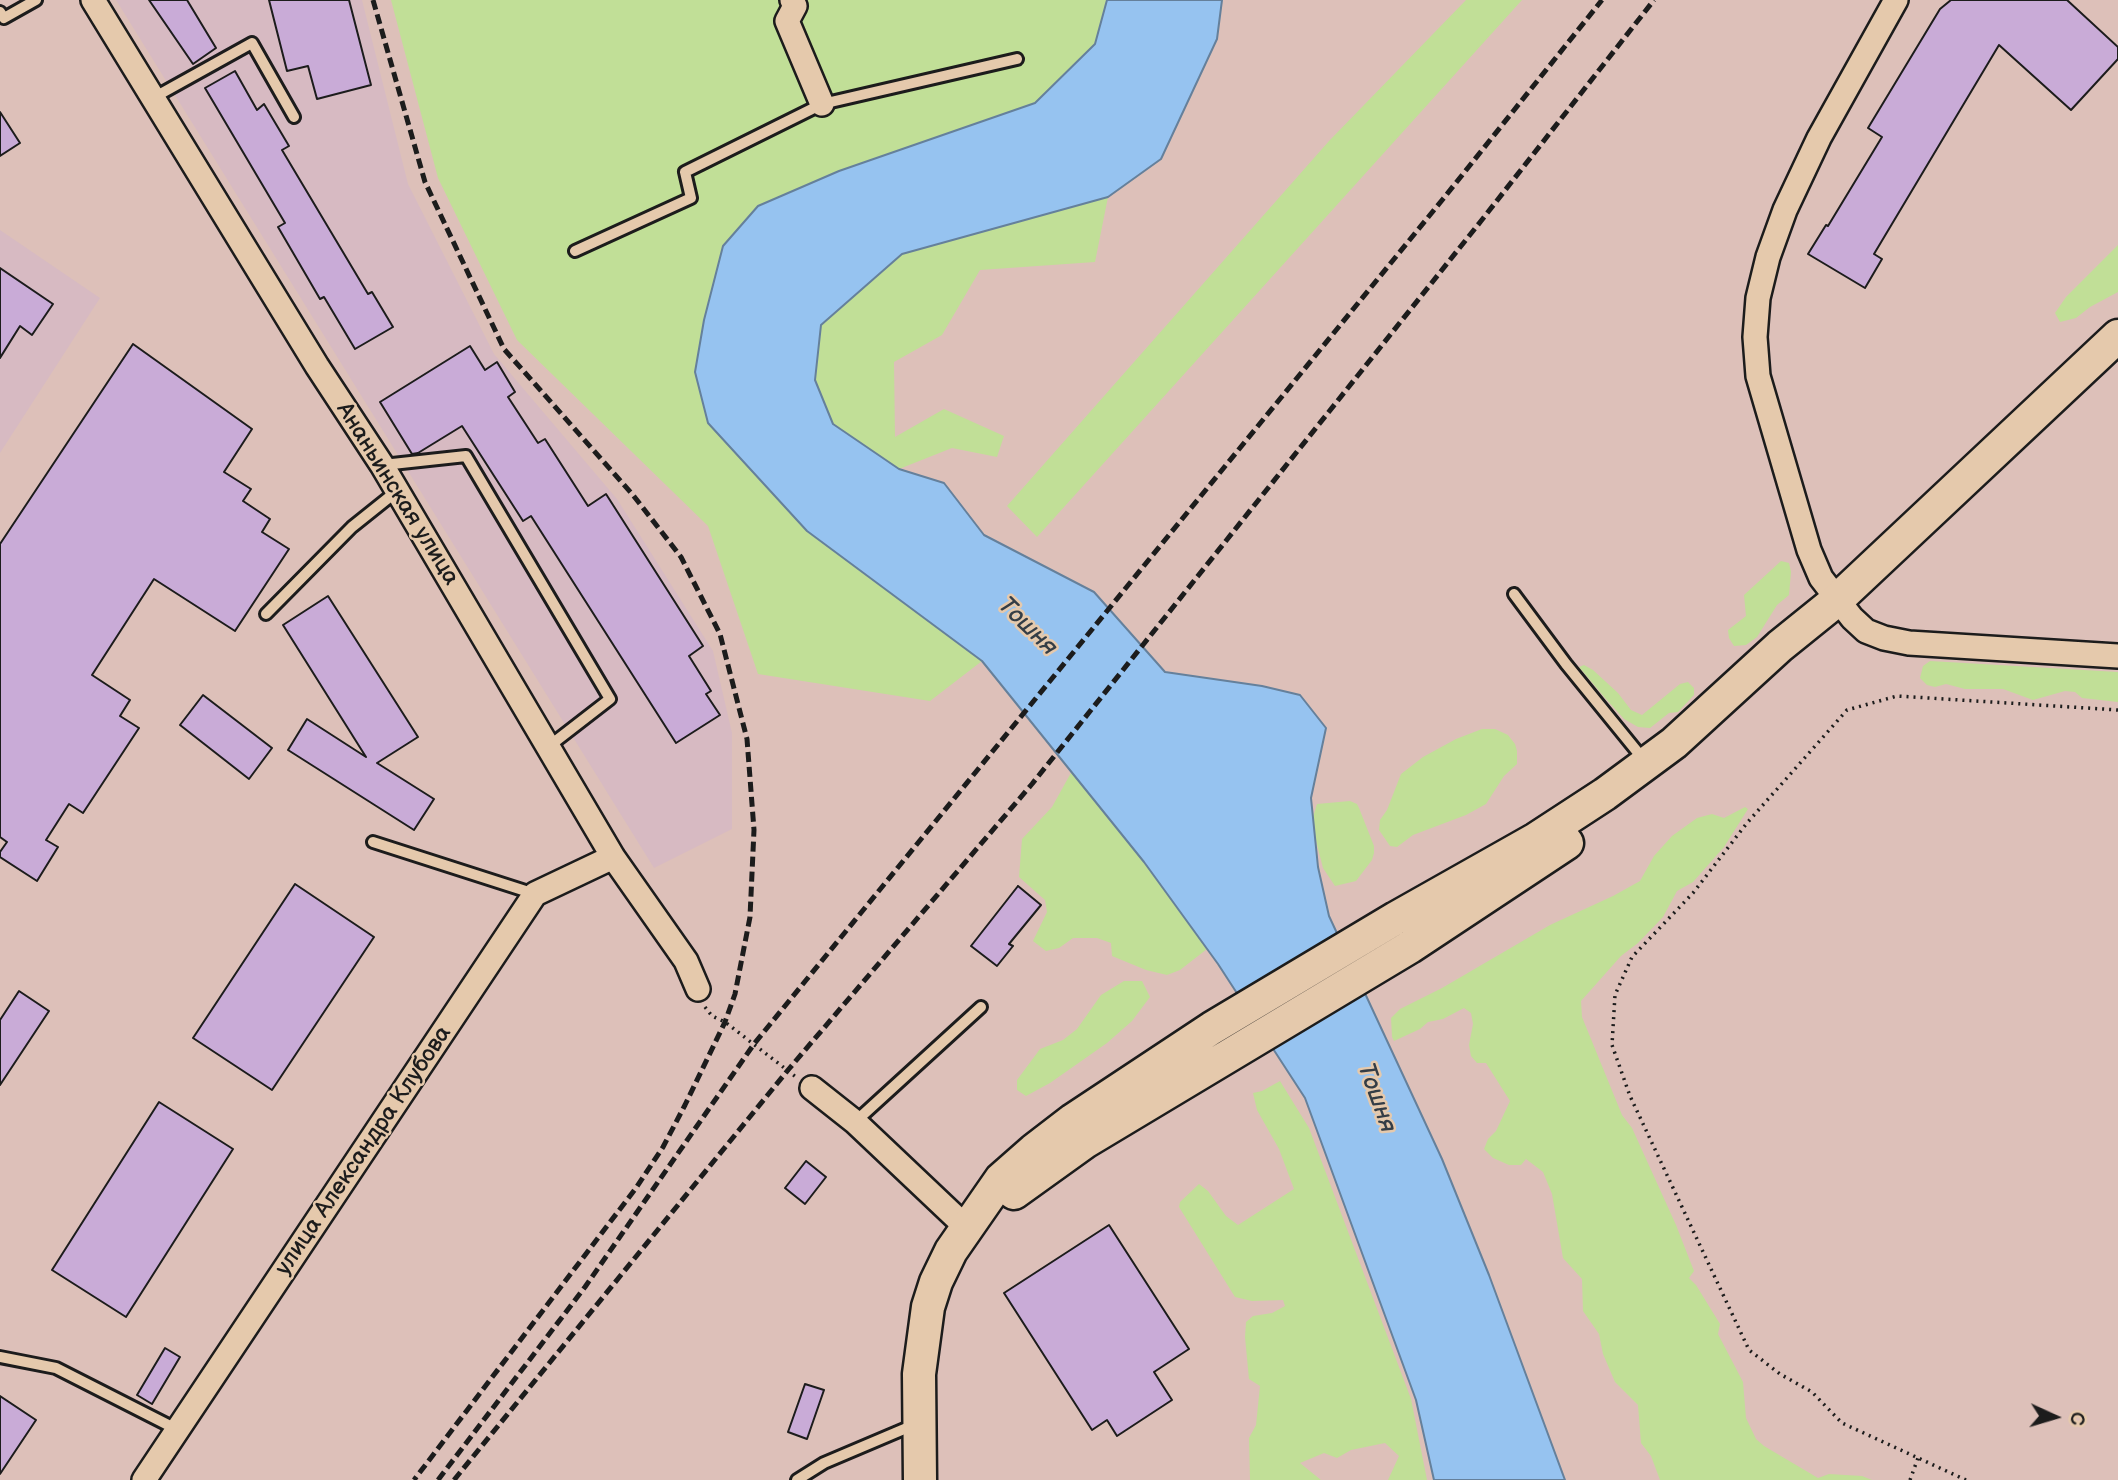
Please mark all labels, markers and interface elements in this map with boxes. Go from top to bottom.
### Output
street label: Ананьинская улица [330,398,464,590]
water label: Тошня [991,592,1063,662]
street label: улица Александра Клубова [270,1021,458,1281]
water label: Тошня [1350,1059,1402,1137]
north arrow [2020,1382,2090,1452]
text: С [2065,1411,2088,1426]

